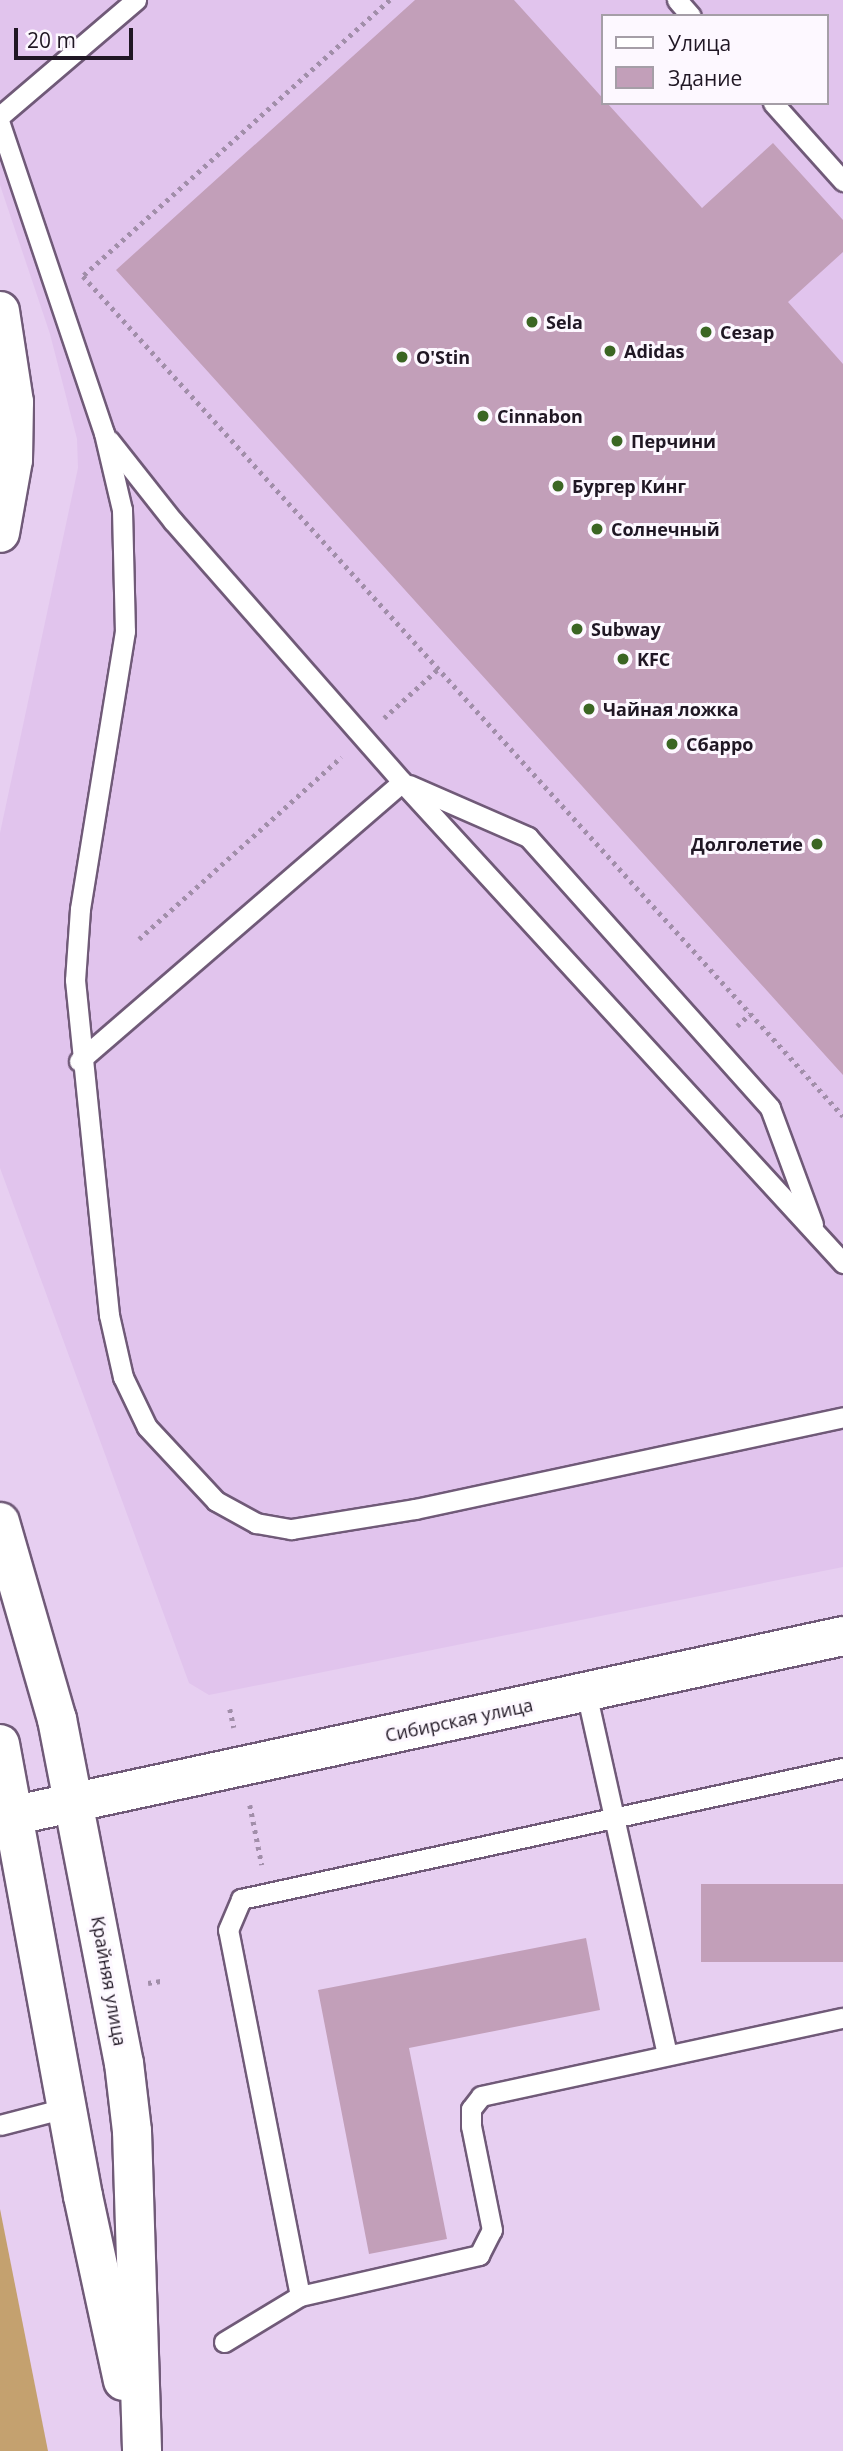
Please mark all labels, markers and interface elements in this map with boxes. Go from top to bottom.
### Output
scale bar [18,14,136,58]
legend [602,14,829,105]
text: 20 m [27,26,76,54]
text: Улица [668,29,731,57]
text: Здание [668,64,742,92]
place label: Sela [546,311,583,333]
marker: Sela [524,314,540,330]
place label: Сезар [720,321,774,343]
marker: Сезар [698,324,714,340]
place label: Adidas [624,340,685,362]
marker: Adidas [602,343,618,359]
place label: O'Stin [416,346,470,368]
marker: O'Stin [394,349,410,365]
place label: Cinnabon [497,405,583,427]
marker: Cinnabon [475,408,491,424]
place label: Перчини [631,430,716,452]
marker: Перчини [609,433,625,449]
place label: Бургер Кинг [572,475,686,497]
marker: Бургер Кинг [550,478,566,494]
place label: Солнечный [611,518,720,540]
marker: Солнечный [589,521,605,537]
place label: Subway [591,618,661,640]
marker: Subway [569,621,585,637]
place label: KFC [637,648,670,670]
marker: KFC [615,651,631,667]
place label: Чайная ложка [603,698,739,720]
marker: Чайная ложка [581,701,597,717]
place label: Сбарро [686,733,753,755]
marker: Сбарро [664,736,680,752]
place label: Долголетие [691,833,803,855]
marker: Долголетие [809,836,825,852]
street label: Сибирская улица [383,1694,535,1746]
street label: Крайняя улица [87,1914,131,2048]

